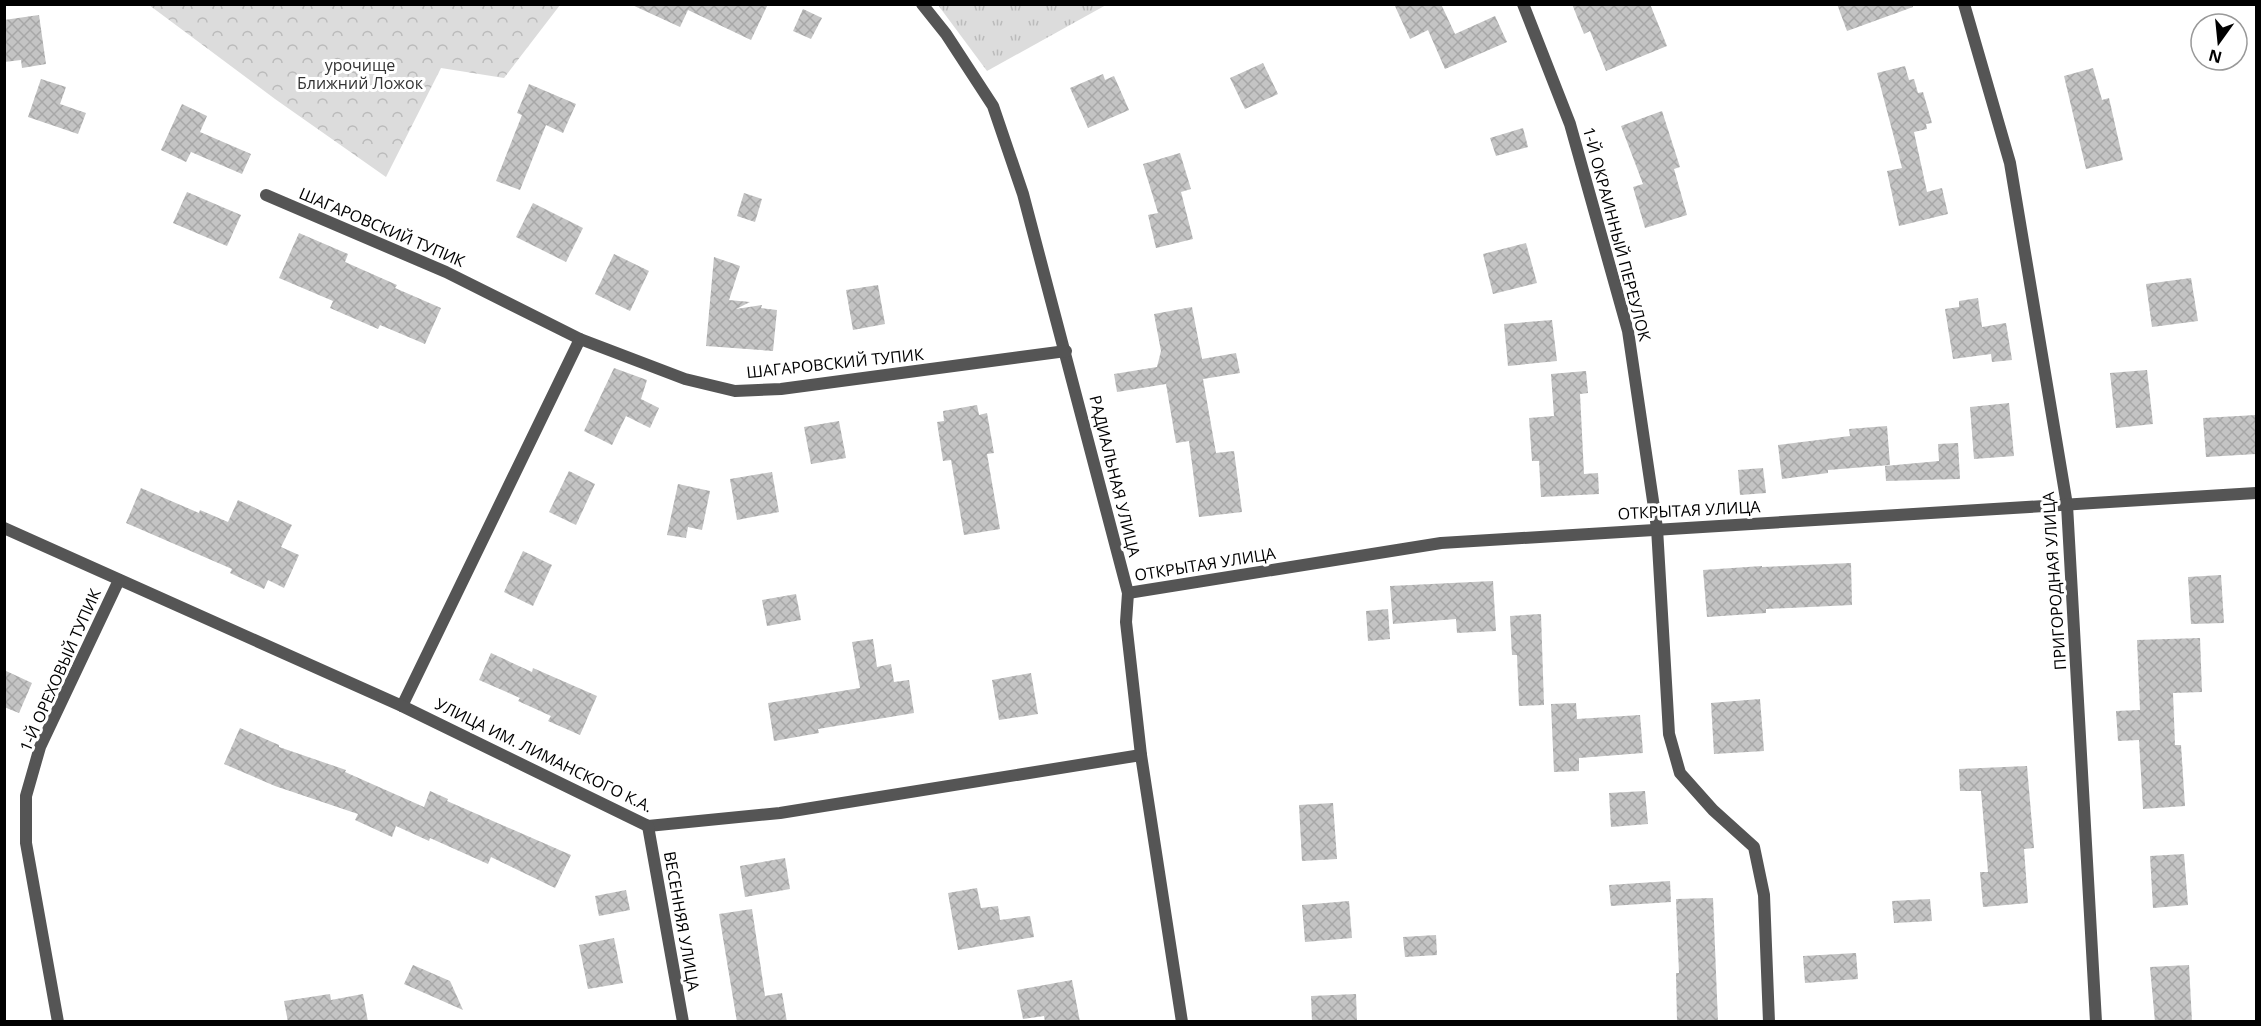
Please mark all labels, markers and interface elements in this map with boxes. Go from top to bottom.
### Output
north arrow [2189,12,2249,72]
text: N [2206,44,2224,69]
park label: урочище Ближний Ложок [297,54,424,94]
street label: 1-Й ОКРАИННЫЙ ПЕРЕУЛОК [1578,125,1656,344]
street label: ШАГАРОВСКИЙ ТУПИК [296,182,468,272]
street label: ШАГАРОВСКИЙ ТУПИК [745,343,925,383]
street label: РАДИАЛЬНАЯ УЛИЦА [1084,393,1146,560]
street label: ПРИГОРОДНАЯ УЛИЦА [2037,490,2071,671]
street label: ОТКРЫТАЯ УЛИЦА [1617,495,1762,525]
street label: ОТКРЫТАЯ УЛИЦА [1133,542,1278,586]
street label: 1-Й ОРЕХОВЫЙ ТУПИК [14,585,106,755]
street label: УЛИЦА ИМ. ЛИМАНСКОГО К.А. [432,693,656,817]
street label: ВЕСЕННЯЯ УЛИЦА [659,849,705,993]

